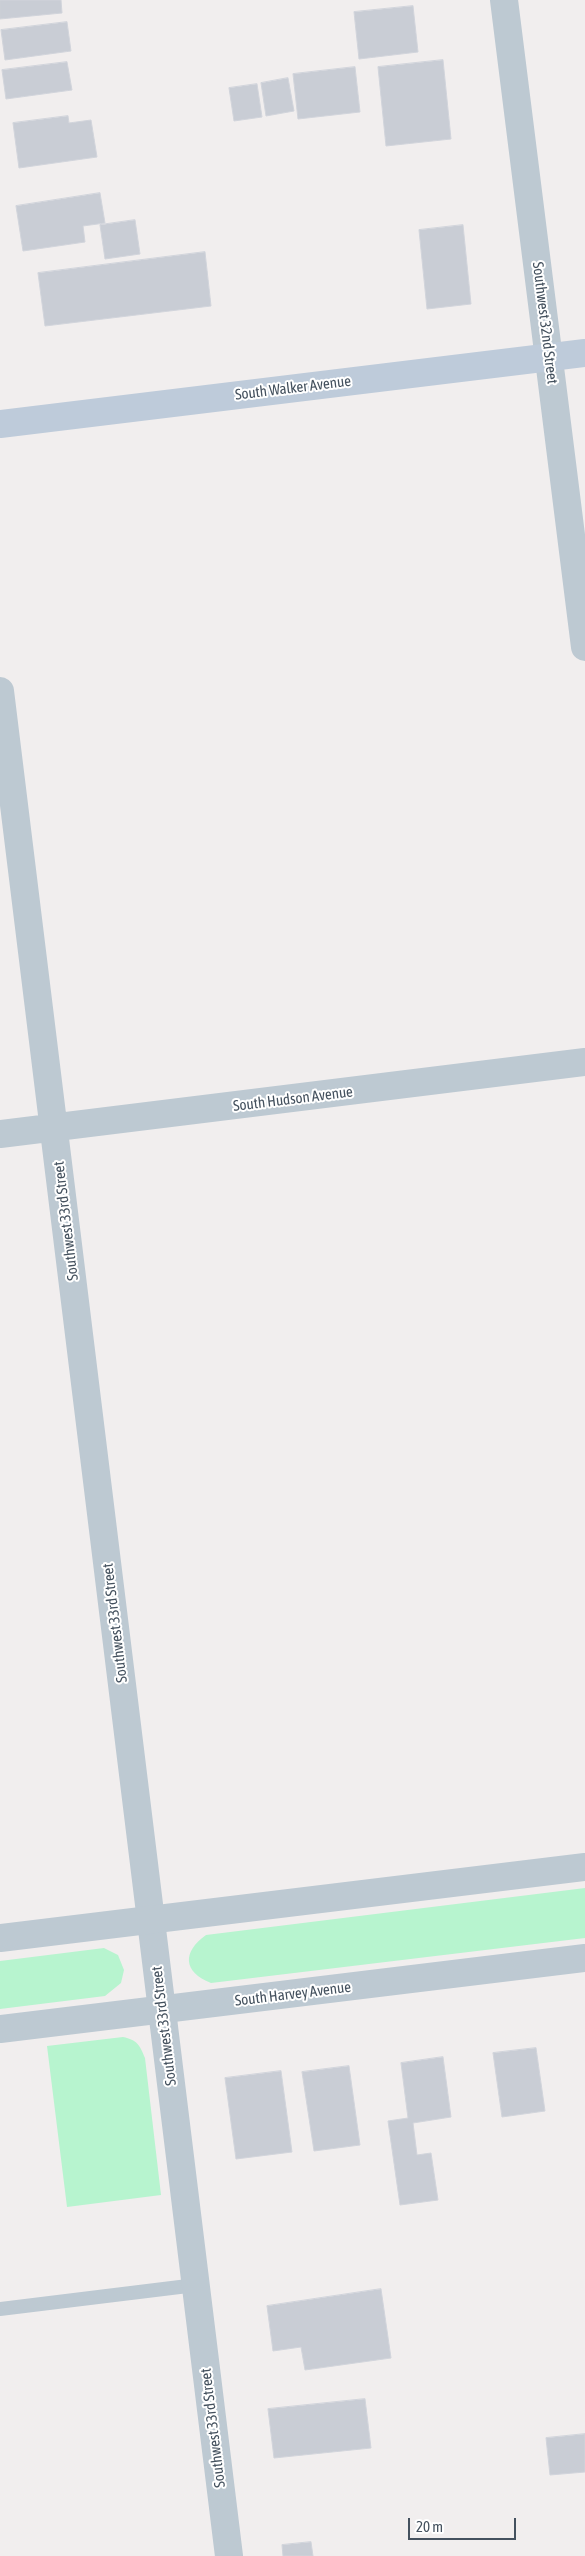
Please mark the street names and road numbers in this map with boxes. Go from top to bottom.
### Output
street label: Southwest 32nd Street [529,261,561,385]
street label: South Walker Avenue [234,372,352,404]
street label: South Hudson Avenue [232,1083,354,1115]
street label: Southwest 33rd Street [50,1160,82,1282]
street label: Southwest 33rd Street [99,1562,131,1684]
street label: Southwest 33rd Street [148,1965,180,2087]
street label: South Harvey Avenue [234,1978,352,2010]
street label: Southwest 33rd Street [197,2367,229,2489]

